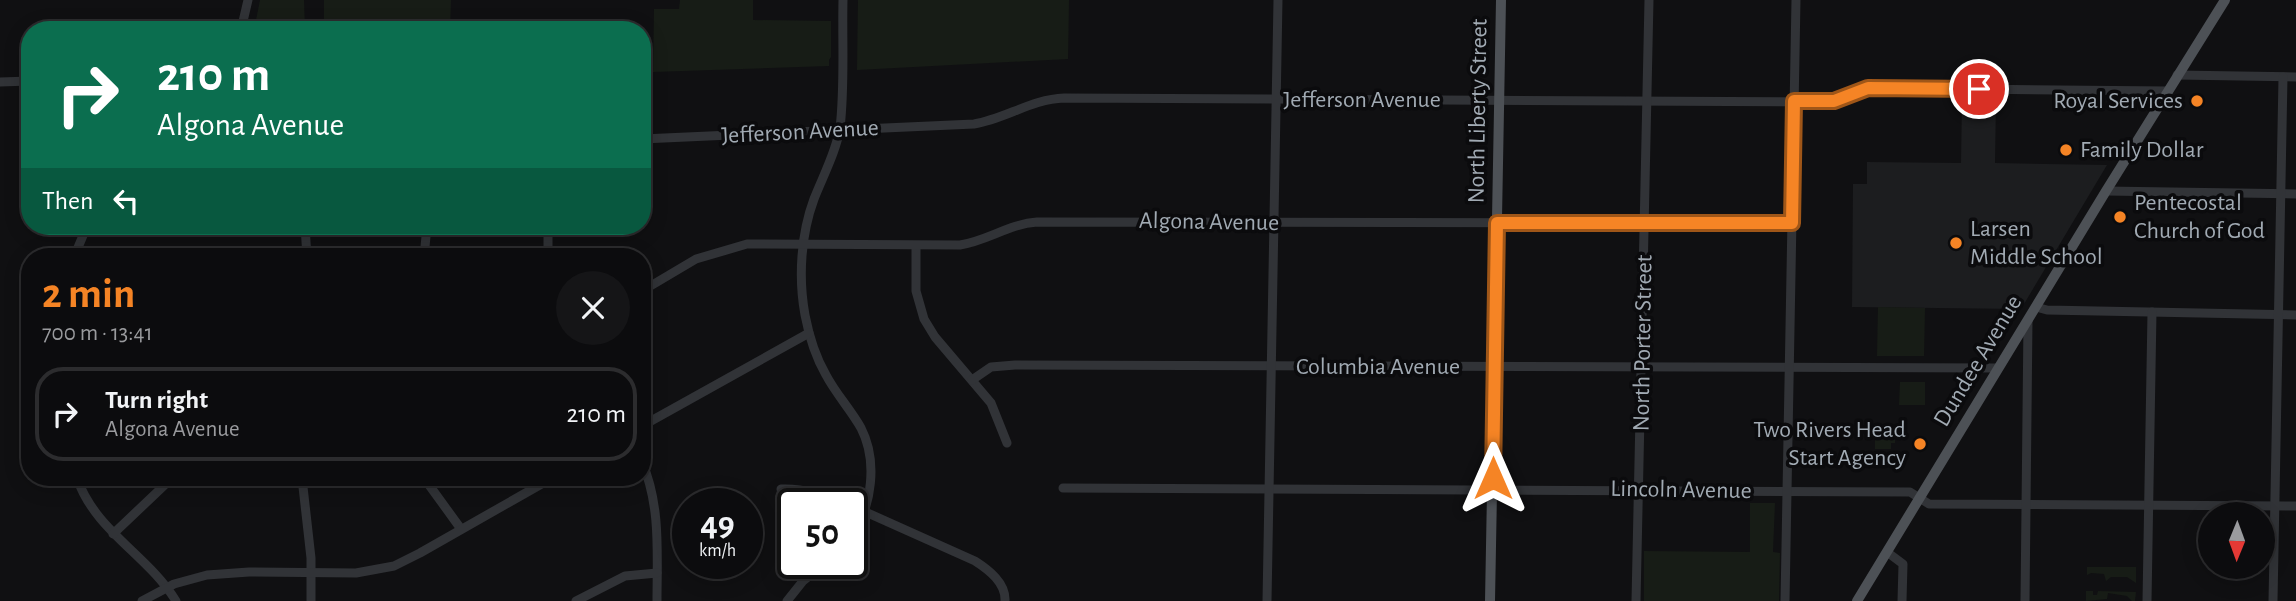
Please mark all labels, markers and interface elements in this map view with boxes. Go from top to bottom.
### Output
street label: North Liberty Street [1464,18,1492,204]
icon: right [42,49,133,140]
text: 210 m [157,51,270,100]
pin [1949,59,2009,119]
icon: arrive [1960,70,1998,108]
street label: Jefferson Avenue [1283,88,1441,112]
place label: Royal Services [2053,89,2183,113]
marker: Royal Services [2189,93,2205,109]
text: Algona Avenue [157,109,344,141]
street label: Jefferson Avenue [721,116,879,148]
place label: Family Dollar [2080,138,2204,162]
marker: Family Dollar [2058,142,2074,158]
icon: left [107,182,145,220]
text: Then [42,188,93,214]
place label: Pentecostal Church of God [2134,191,2265,243]
street label: Algona Avenue [1139,209,1279,235]
marker: Pentecostal Church of God [2112,209,2128,225]
place label: Larsen Middle School [1970,217,2103,269]
marker: Larsen Middle School [1948,235,1964,251]
street label: North Porter Street [1629,254,1657,432]
button: close [556,271,630,345]
text: 2 min [42,273,135,315]
street label: Dundee Avenue [1930,291,2026,431]
text: 700 m · 13:41 [42,322,153,345]
street label: Columbia Avenue [1296,355,1460,379]
text: Turn right [105,387,208,413]
icon: right [46,395,84,433]
text: 210 m [566,401,626,427]
text: Algona Avenue [105,418,240,441]
place label: Two Rivers Head Start Agency [1753,418,1906,470]
marker: Two Rivers Head Start Agency [1912,436,1928,452]
position arrow [1456,441,1530,515]
street label: Lincoln Avenue [1610,477,1752,503]
speed limit sign: 50 [777,488,868,579]
north arrow [2198,502,2275,579]
map controls [2198,502,2275,579]
text: 49 [700,507,735,542]
text: km/h [699,542,736,560]

